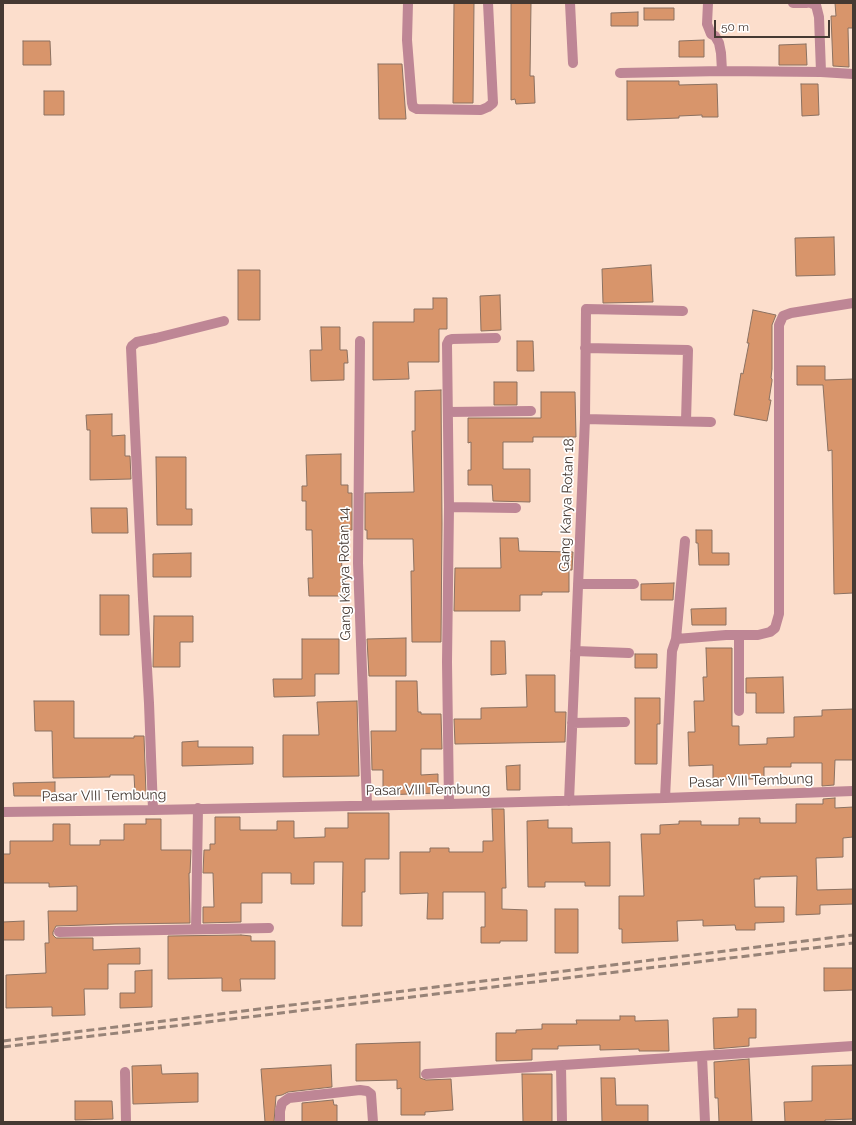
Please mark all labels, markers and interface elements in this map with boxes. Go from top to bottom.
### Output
scale bar [716,12,832,38]
text: 50 m [721,20,749,34]
street label: Gang Karya Rotan 18 [556,438,578,572]
street label: Gang Karya Rotan 14 [335,507,355,641]
street label: Pasar VIII Tembung [689,770,813,792]
street label: Pasar VIII Tembung [366,781,490,799]
street label: Pasar VIII Tembung [42,787,166,805]

